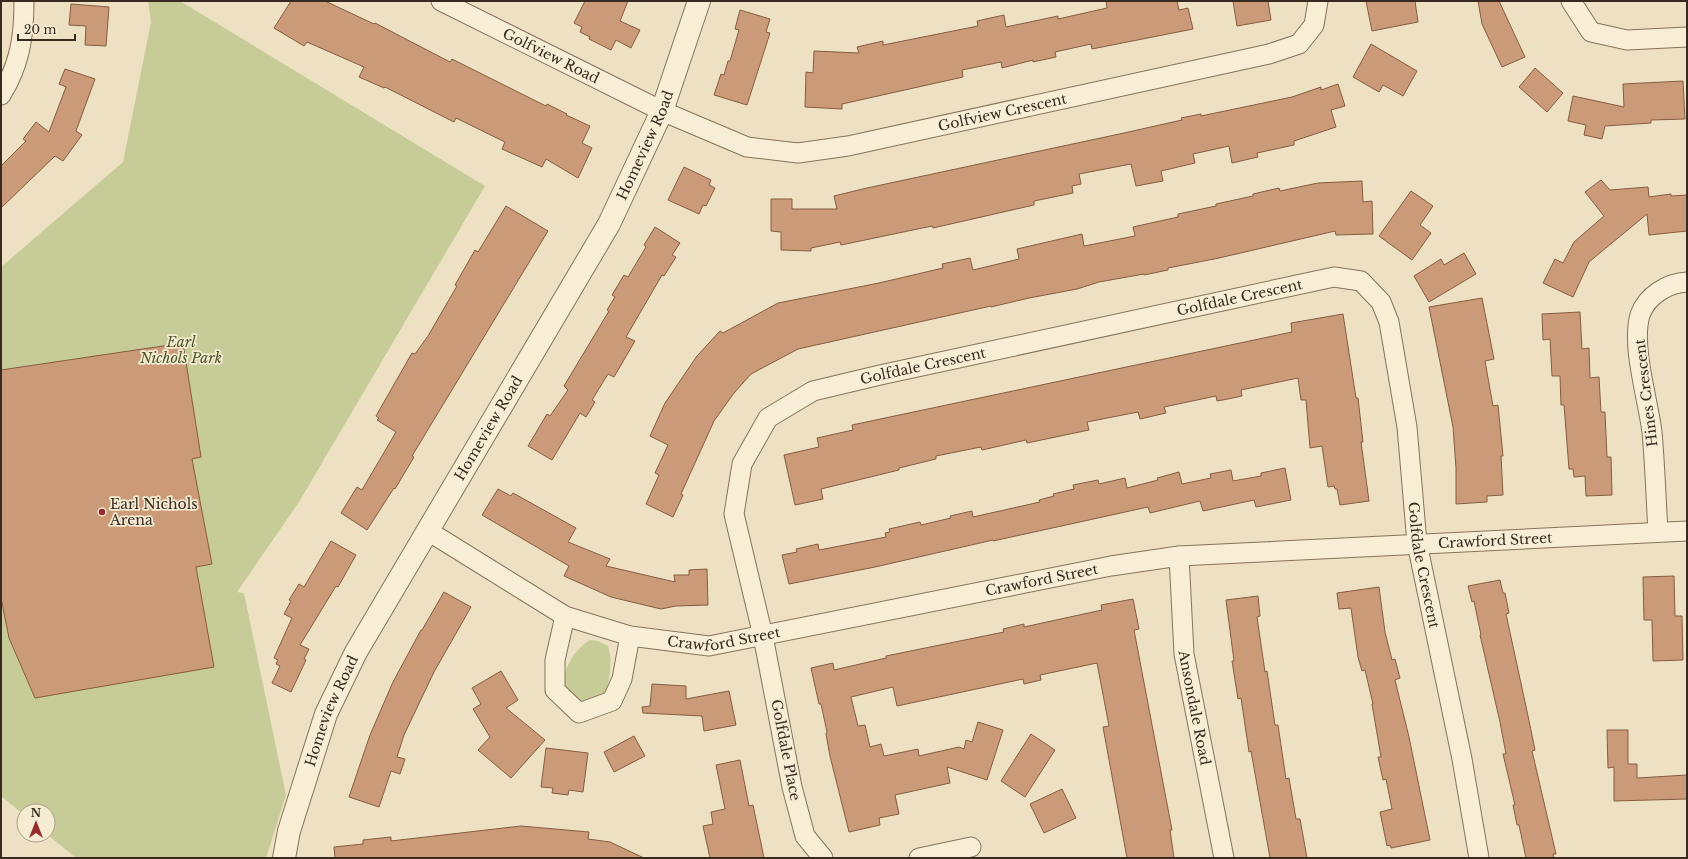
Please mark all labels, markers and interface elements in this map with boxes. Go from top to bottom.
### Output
scale bar [18,16,75,42]
text: 20 m [24,22,56,37]
street label: Golfview Road [500,24,603,88]
street label: Homeview Road [613,87,677,203]
street label: Golfview Crescent [936,89,1069,135]
street label: Golfdale Crescent [1175,275,1305,320]
park label: Earl Nichols Park [139,333,222,367]
street label: Hines Crescent [1630,337,1662,448]
street label: Golfdale Crescent [858,343,988,388]
street label: Homeview Road [450,372,526,484]
place label: Earl Nichols Arena [109,495,198,529]
street label: Golfdale Crescent [1404,501,1444,630]
marker: Earl Nichols Arena [97,507,107,517]
street label: Crawford Street [1438,529,1553,552]
street label: Crawford Street [984,560,1100,600]
street label: Crawford Street [666,623,782,655]
street label: Ansondale Road [1174,648,1215,767]
street label: Homeview Road [301,652,362,769]
street label: Golfdale Place [767,698,805,802]
north arrow [16,803,56,843]
text: N [31,806,42,820]

